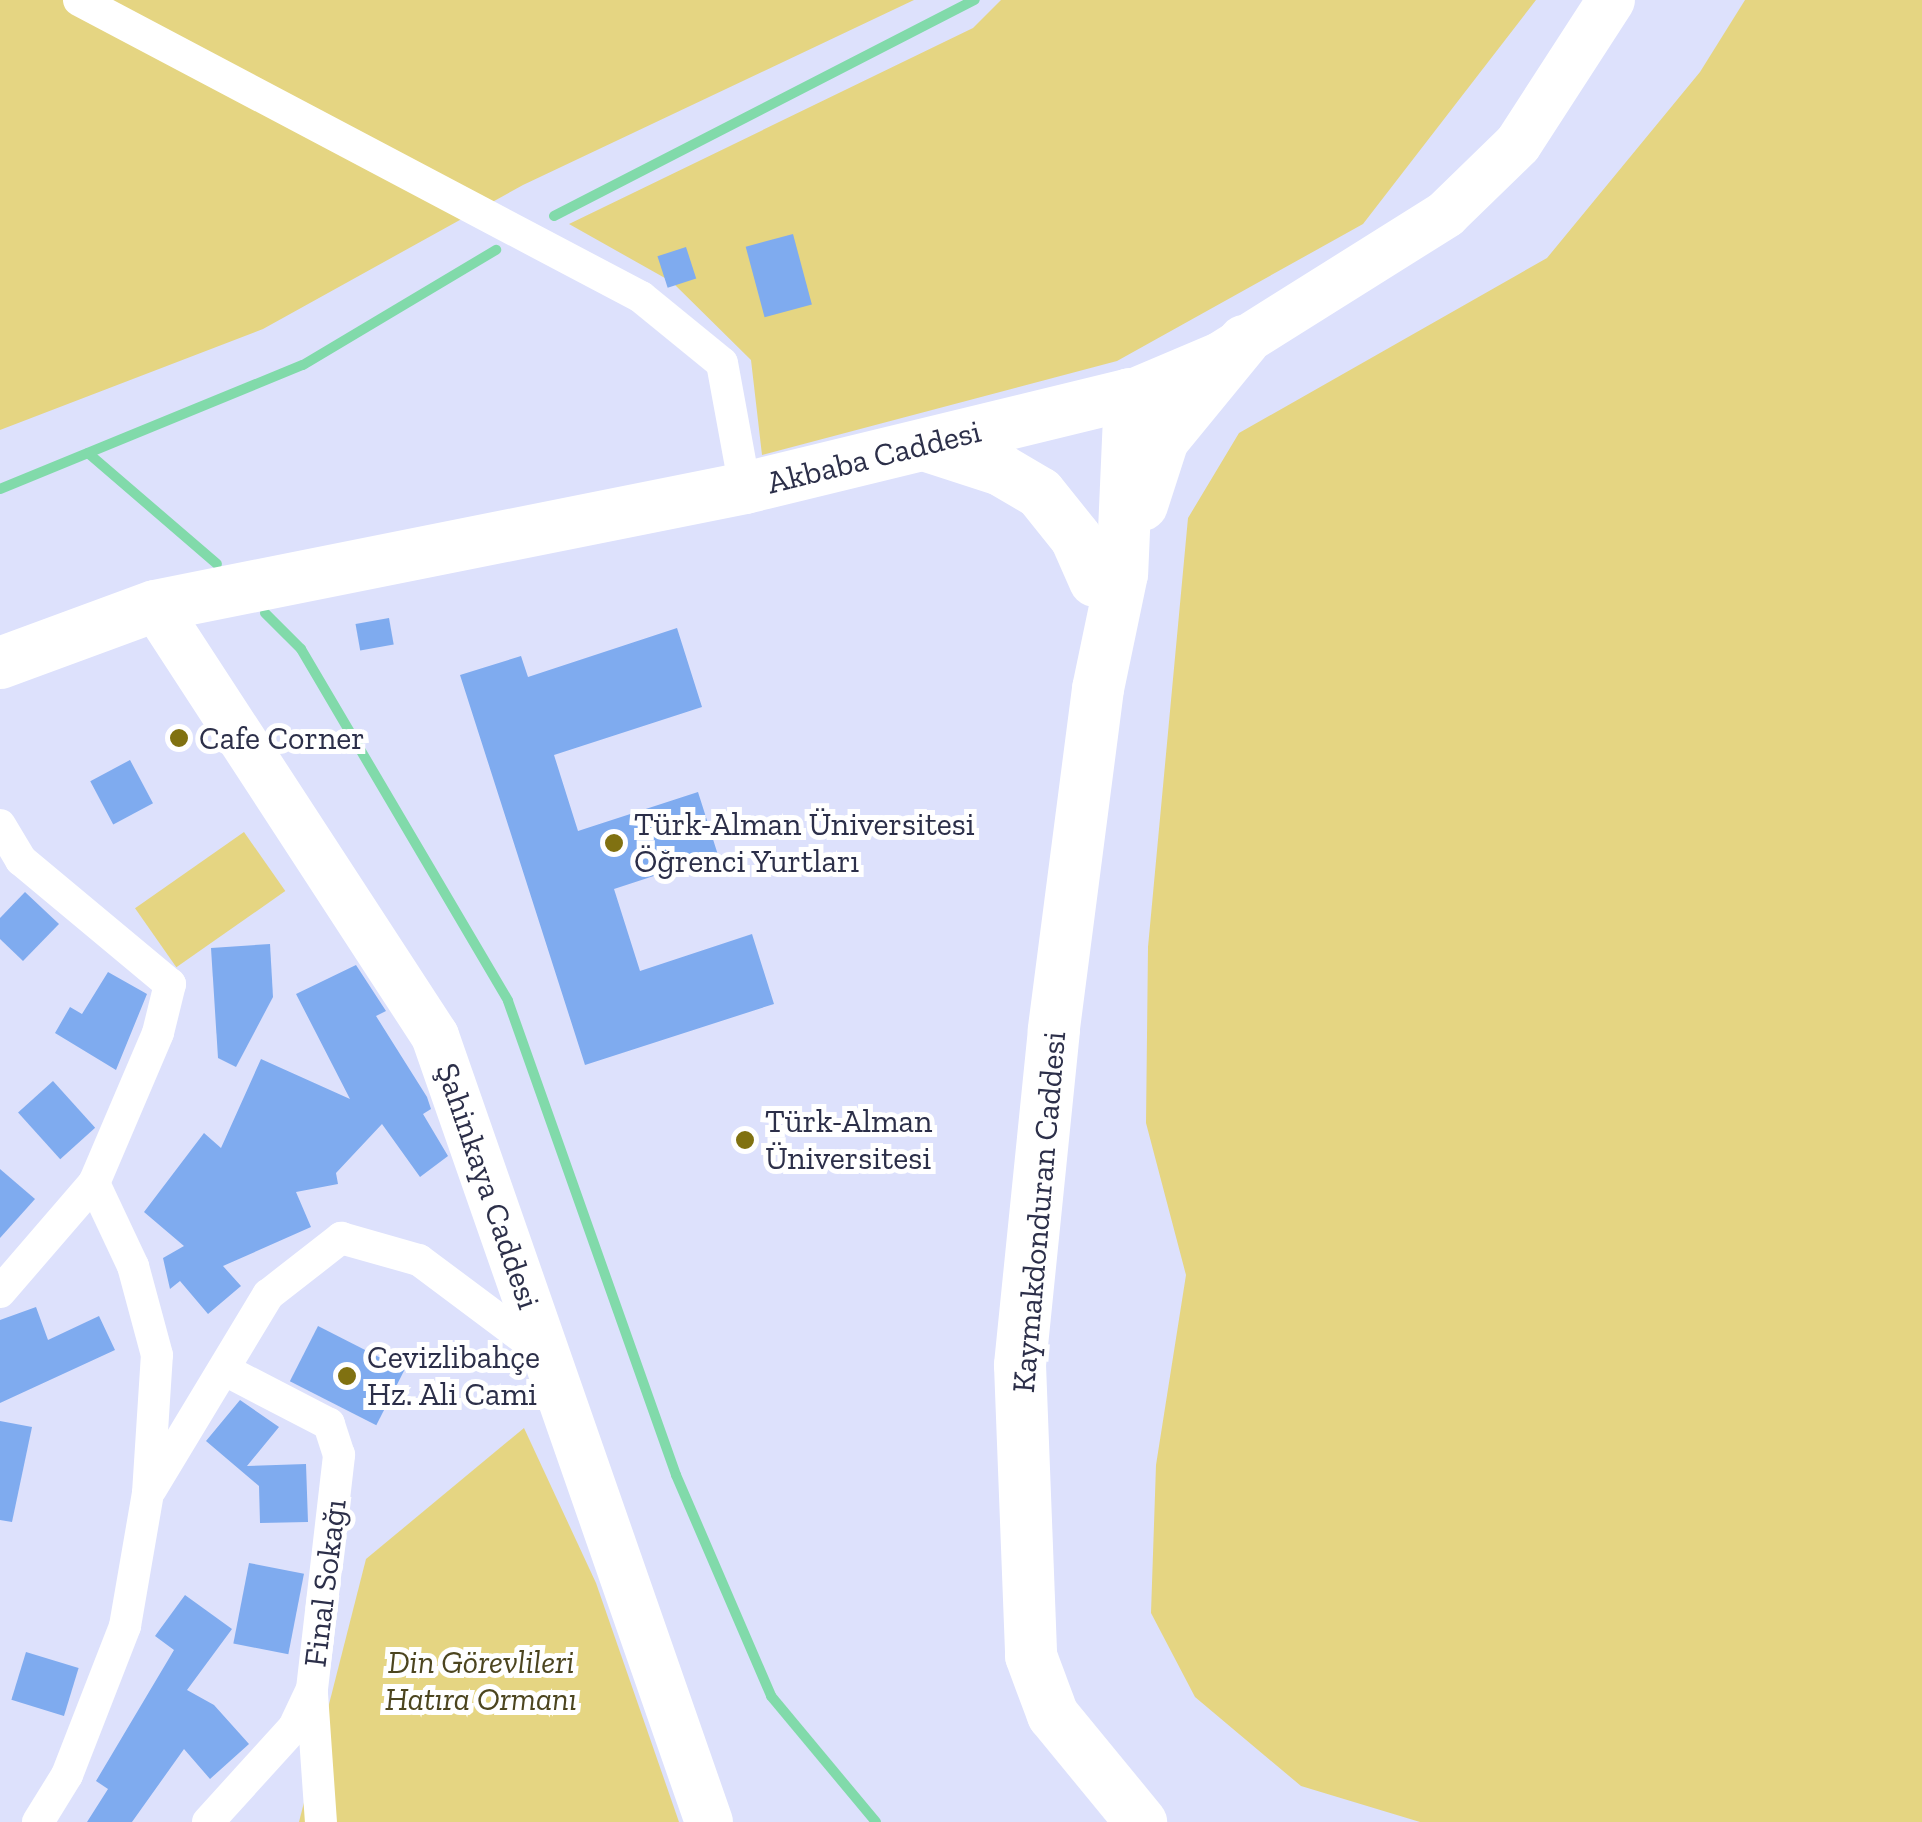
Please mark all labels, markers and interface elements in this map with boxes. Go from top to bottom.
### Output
street label: Akbaba Caddesi [763,412,985,502]
place label: Cafe Corner [199,719,365,757]
marker: Cafe Corner [168,727,190,749]
place label: Türk-Alman Üniversitesi Öğrenci Yurtları [634,806,975,881]
marker: Türk-Alman Üniversitesi Öğrenci Yurtları [603,832,625,854]
street label: Kaymakdonduran Caddesi [1004,1030,1074,1394]
street label: Şahinkaya Caddesi [428,1058,548,1314]
place label: Türk-Alman Üniversitesi [765,1103,932,1178]
marker: Türk-Alman Üniversitesi [734,1129,756,1151]
place label: Cevizlibahçe Hz. Ali Cami [367,1339,540,1414]
marker: Cevizlibahçe Hz. Ali Cami [336,1365,358,1387]
street label: Final Sokağı [296,1497,354,1669]
park label: Din Görevlileri Hatıra Ormanı [385,1644,577,1719]

